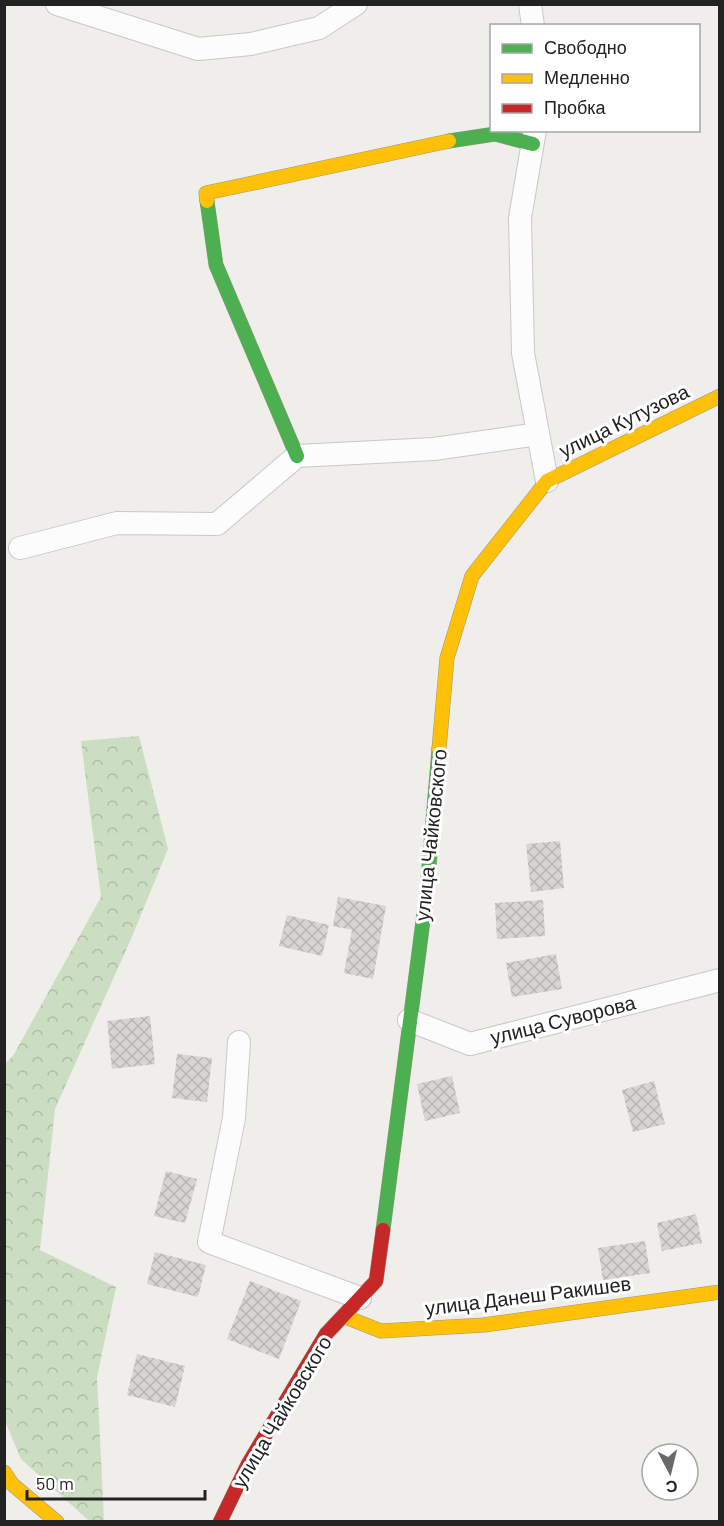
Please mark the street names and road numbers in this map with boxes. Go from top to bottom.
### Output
street label: улица Кутузова [555,378,693,462]
street label: улица Чайковского [409,748,451,922]
street label: улица Суворова [488,989,639,1049]
street label: улица Данеш Ракишев [424,1270,632,1320]
street label: улица Чайковского [226,1331,336,1492]

